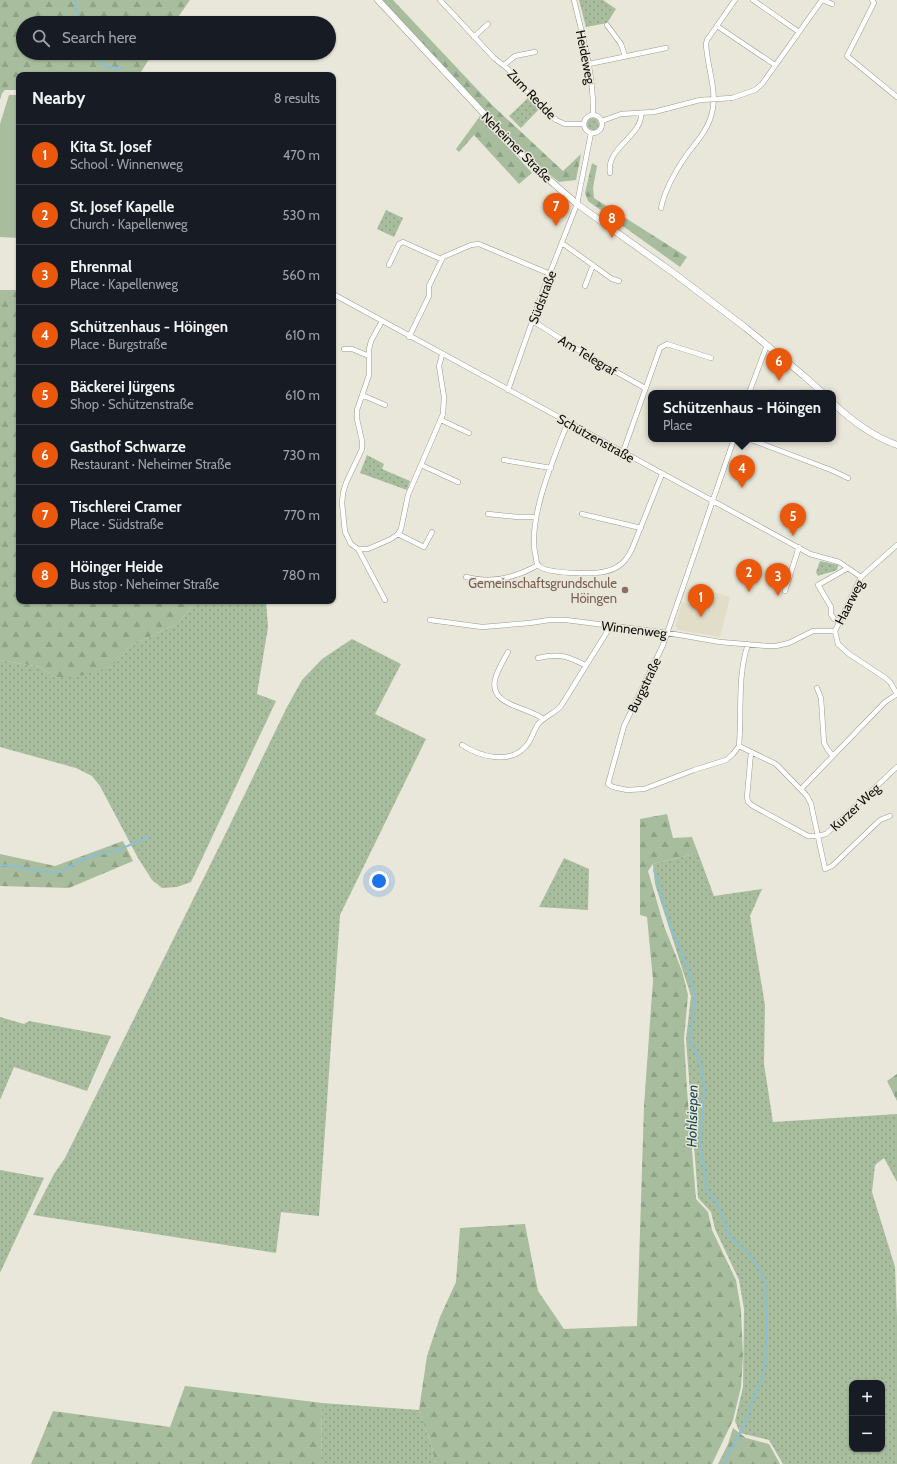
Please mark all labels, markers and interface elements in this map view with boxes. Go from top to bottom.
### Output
search box [16,16,336,60]
icon: search [30,27,52,49]
text: Search here [62,29,137,47]
street label: Heideweg [573,29,599,86]
street label: Zum Redde [504,66,560,123]
text: Nearby [32,88,85,108]
text: 8 results [274,90,320,106]
street label: Neheimer Straße [478,108,556,186]
text: Kita St. Josef [70,138,152,156]
text: 1 [43,147,47,163]
text: 470 m [283,147,320,163]
text: School · Winnenweg [70,156,183,172]
pin: 7 [543,193,569,226]
text: St. Josef Kapelle [70,198,174,216]
pin: 8 [599,205,625,238]
text: 2 [42,207,48,223]
text: 530 m [283,207,320,223]
text: Church · Kapellenweg [70,216,188,232]
text: Ehrenmal [70,258,132,276]
text: 3 [41,267,49,283]
text: 560 m [282,267,320,283]
street label: Südstraße [525,268,560,326]
text: Place · Kapellenweg [70,276,178,292]
text: Schützenhaus - Höingen [70,318,228,336]
text: 4 [41,327,49,343]
text: 610 m [285,327,320,343]
street label: Am Telegraf [556,331,621,379]
text: Place · Burgstraße [70,336,167,352]
pin: 6 [766,348,792,381]
text: Bäckerei Jürgens [70,378,175,396]
text: 5 [42,387,48,403]
text: 610 m [285,387,320,403]
popup [648,390,836,442]
text: Shop · Schützenstraße [70,396,194,412]
text: Schützenhaus - Höingen [663,399,821,417]
street label: Schützenstraße [555,410,638,466]
text: Place [663,417,692,433]
text: Gasthof Schwarze [70,438,186,456]
text: 6 [41,447,49,463]
text: 730 m [283,447,320,463]
pin: 4 [729,455,755,488]
text: Restaurant · Neheimer Straße [70,456,231,472]
text: Tischlerei Cramer [70,498,182,516]
pin: 5 [780,503,806,536]
text: 7 [42,507,48,523]
text: 770 m [284,507,320,523]
text: Place · Südstraße [70,516,164,532]
text: Höinger Heide [70,558,163,576]
pin: 2 [736,559,762,592]
pin: 3 [765,563,791,596]
text: 8 [41,567,49,583]
text: 780 m [282,567,320,583]
place label: Gemeinschaftsgrundschule Höingen [468,575,617,606]
text: Bus stop · Neheimer Straße [70,576,219,592]
street label: Haarweg [831,576,867,627]
pin: 1 [688,584,714,617]
marker: Gemeinschaftsgrundschule Höingen [620,585,630,595]
street label: Winnenweg [600,617,668,641]
street label: Burgstraße [624,655,664,715]
street label: Kurzer Weg [827,779,884,834]
your location [369,871,389,891]
water label: Hohlsiepen [682,1084,702,1148]
map controls [849,1380,885,1452]
button: + [849,1380,885,1416]
button: − [849,1416,885,1452]

